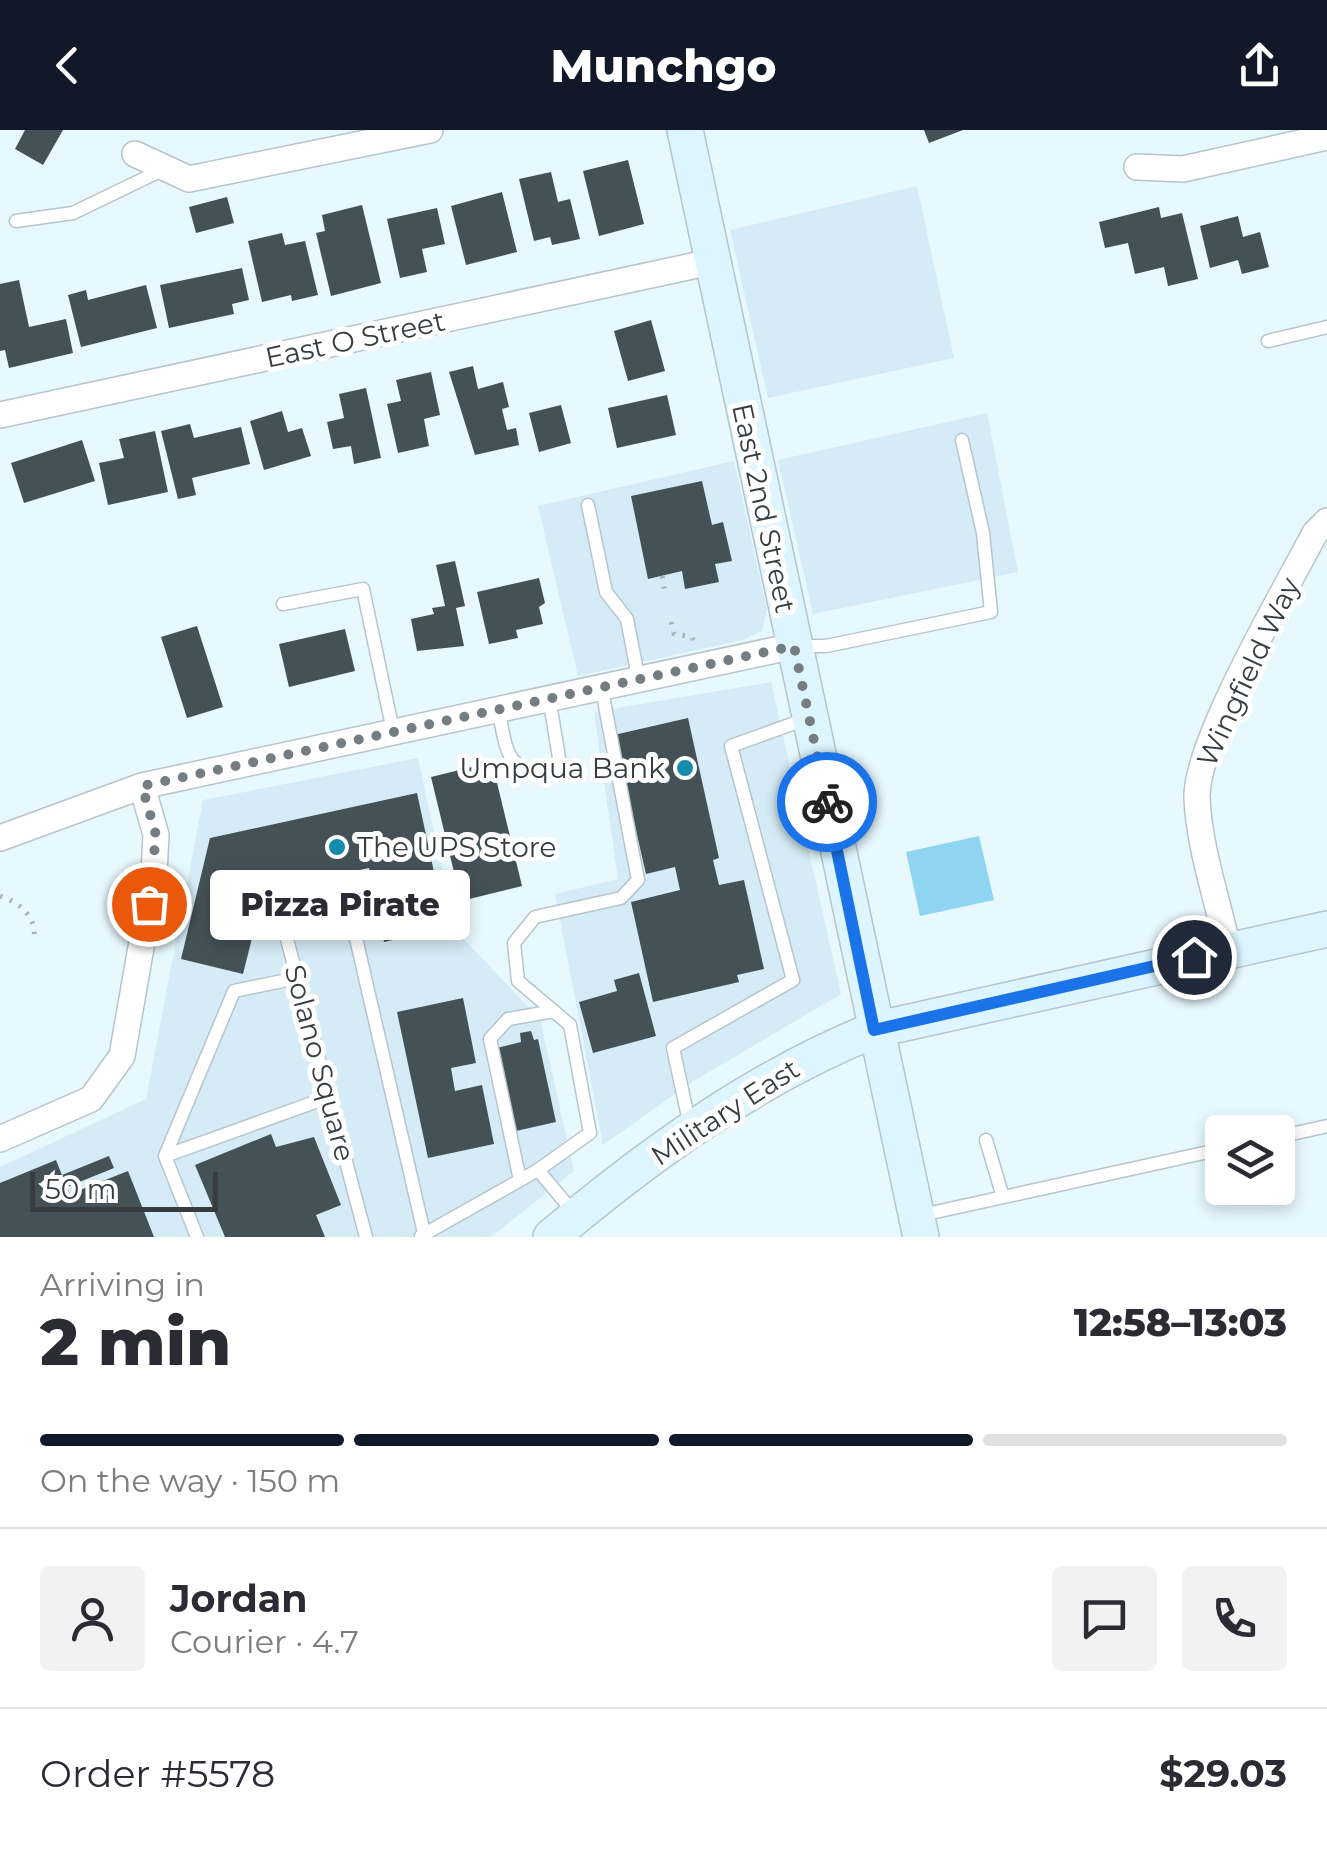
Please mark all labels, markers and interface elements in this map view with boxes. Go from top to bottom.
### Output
icon: back [40,38,95,93]
text: Munchgo [550,38,777,93]
icon: share [1232,38,1287,93]
street label: East O Street [262,303,448,375]
street label: East 2nd Street [725,400,803,616]
street label: Wingfield Way [1189,571,1307,772]
place label: Umpqua Bank [459,751,665,785]
courier [777,752,877,852]
marker: Umpqua Bank [674,757,696,779]
icon: bike [800,775,855,830]
place label: The UPS Store [357,830,556,864]
marker: The UPS Store [326,836,348,858]
pin [107,862,192,947]
callout: Pizza Pirate [209,869,469,939]
icon: bag [122,877,177,932]
text: Pizza Pirate [240,885,440,924]
pin [1152,915,1237,1000]
icon: home [1167,930,1222,985]
street label: Solano Square [277,961,363,1165]
street label: Military East [644,1051,806,1173]
map controls [1205,1115,1295,1205]
button: layers [1205,1115,1295,1205]
scale bar [30,1167,218,1212]
text: 50 m [45,1172,116,1206]
text: Arriving in [40,1265,205,1304]
text: 12:58–13:03 [1074,1299,1287,1346]
text: 2 min [40,1302,231,1381]
text: On the way · 150 m [40,1461,340,1500]
button: person [40,1566,145,1671]
button: chat [1052,1566,1157,1671]
button: phone [1182,1566,1287,1671]
text: Jordan [170,1575,308,1622]
text: Courier · 4.7 [170,1622,359,1661]
text: Order #5578 [40,1750,275,1797]
text: $29.03 [1159,1750,1287,1797]

